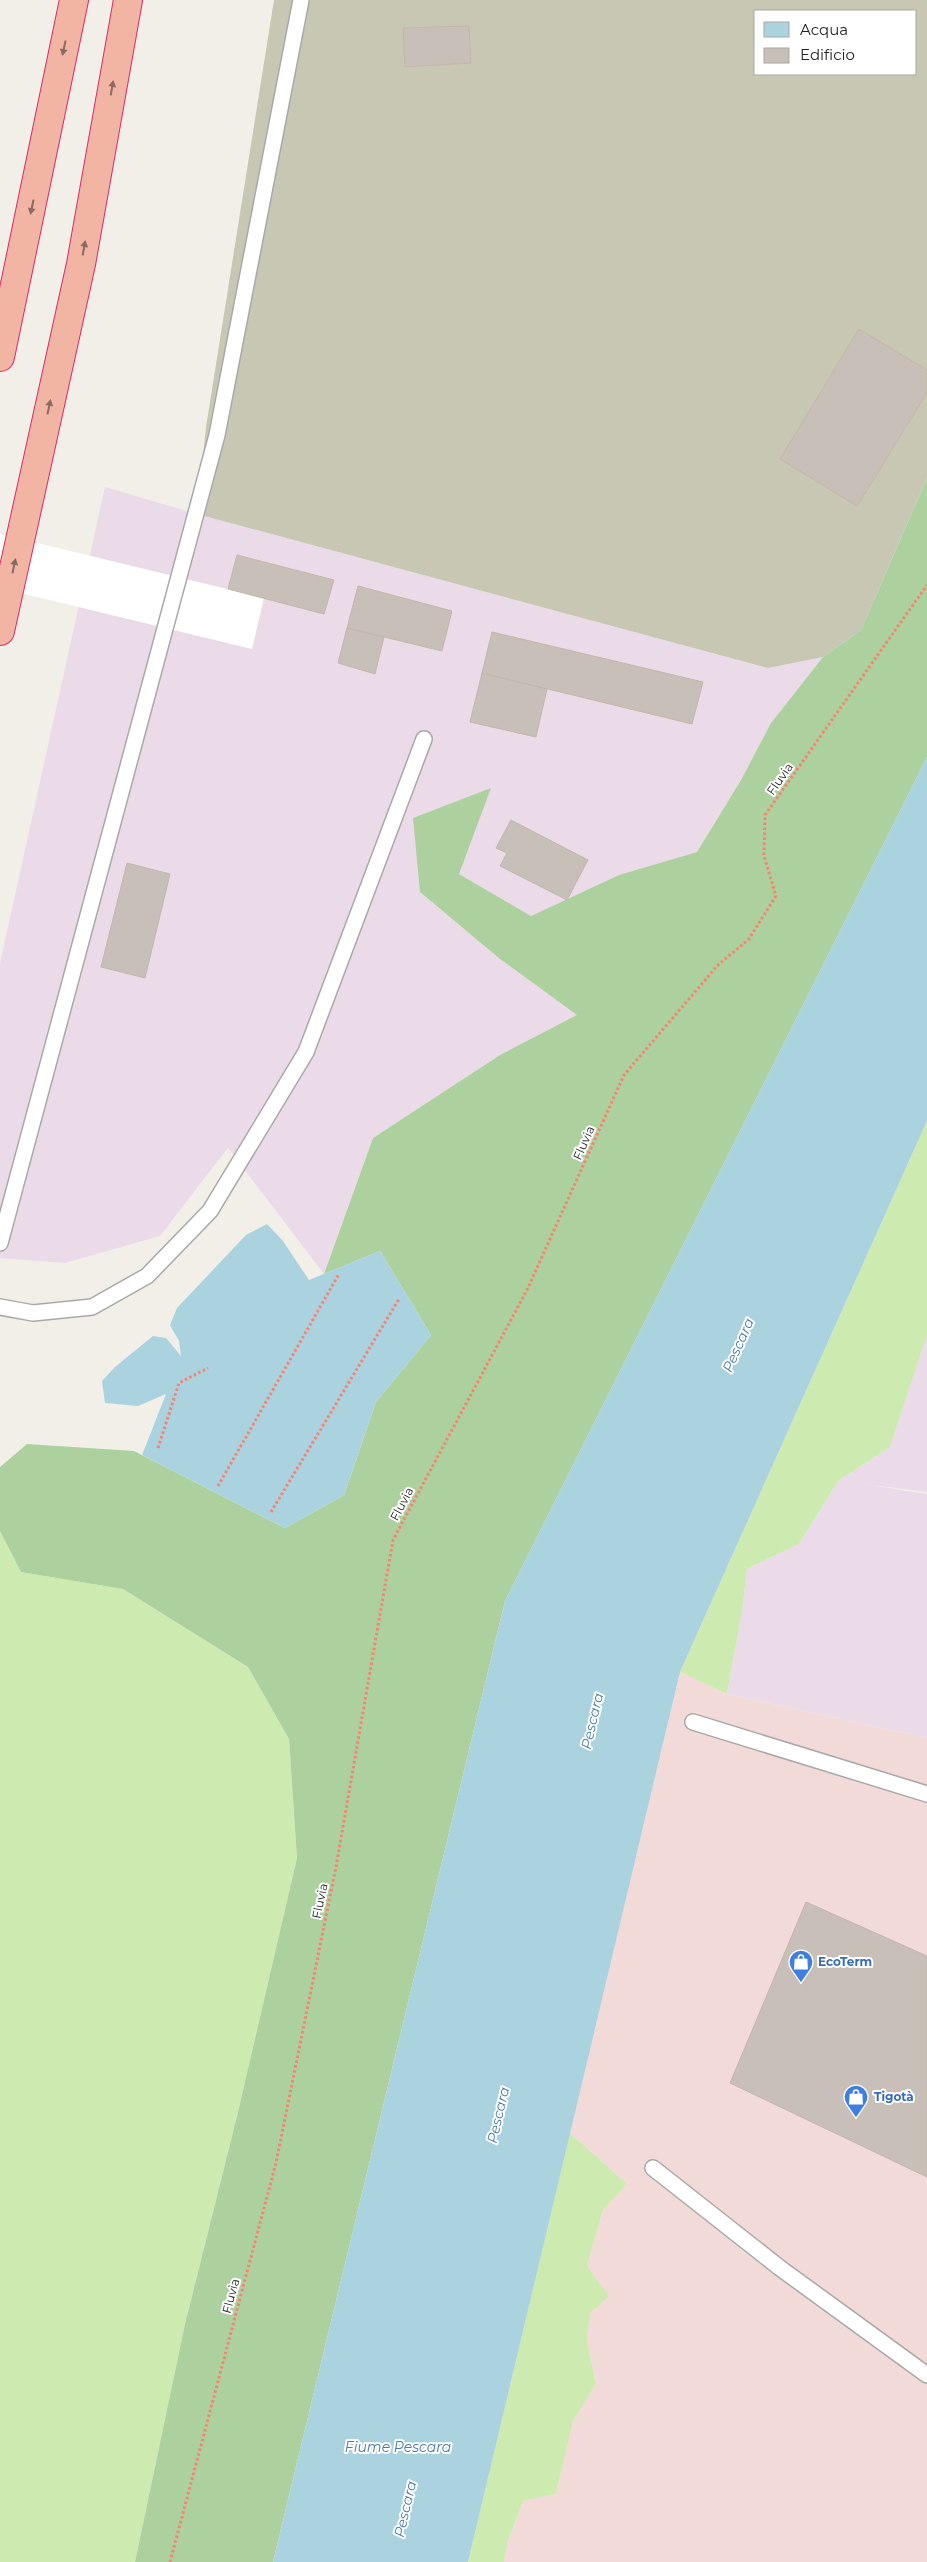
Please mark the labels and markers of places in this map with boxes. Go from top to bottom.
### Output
shop icon: EcoTerm [788,1949,814,1983]
place label: EcoTerm [818,1954,872,1969]
shop icon: Tigotà [843,2084,869,2118]
place label: Tigotà [874,2089,914,2104]

